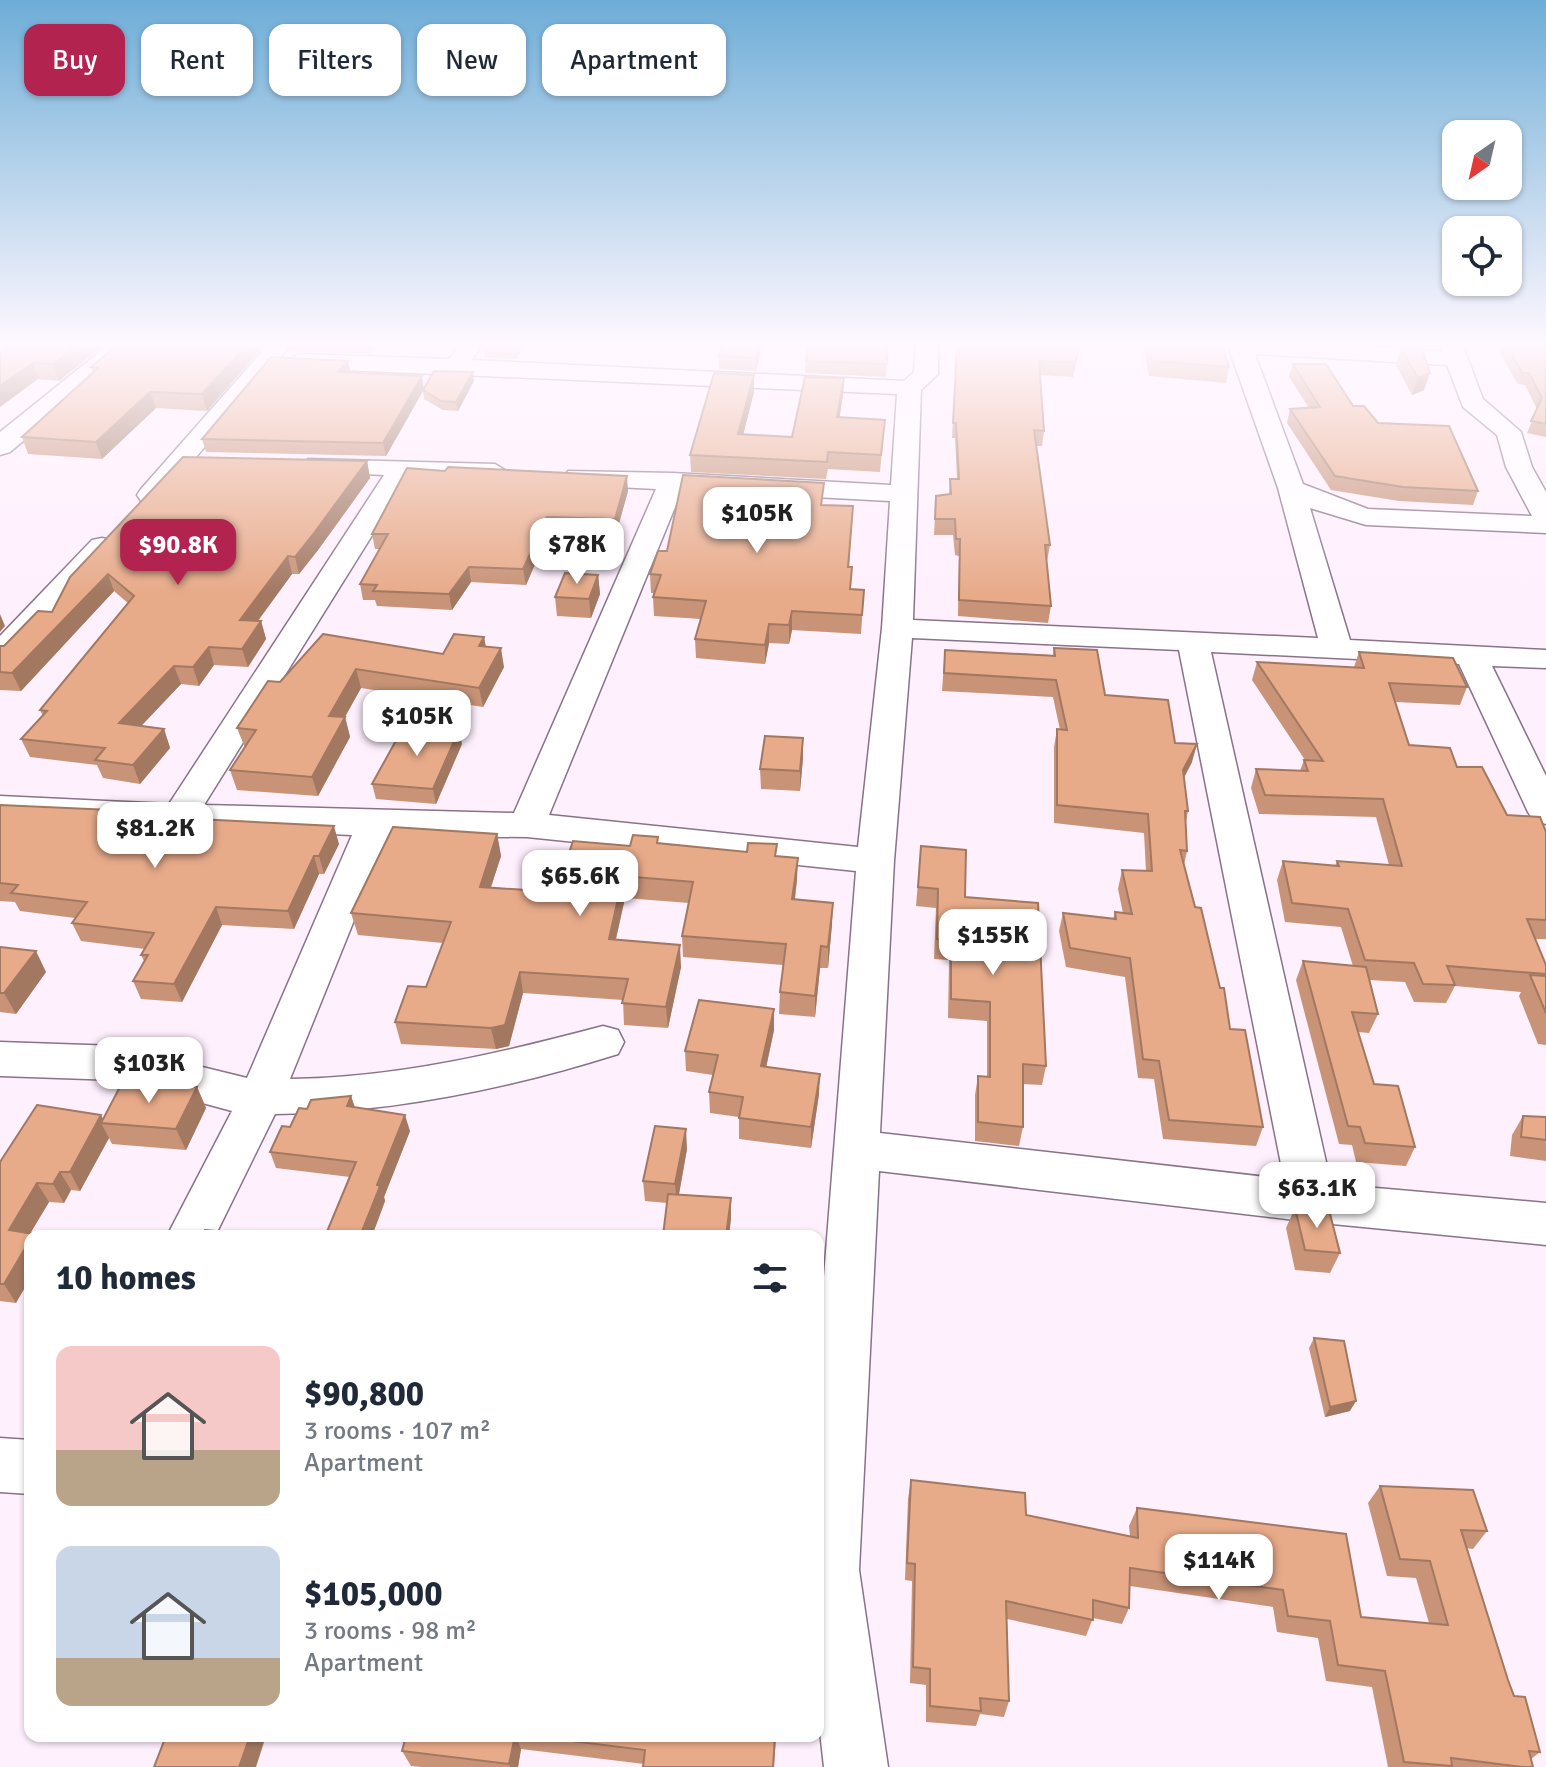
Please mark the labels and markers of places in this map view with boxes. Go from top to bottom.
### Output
pin: $105K [701,487,813,555]
pin: $78K [530,518,624,586]
pin: $90.8K [113,519,243,587]
pin: $105K [361,690,473,758]
pin: $81.2K [90,802,220,870]
pin: $65.6K [515,850,645,918]
pin: $155K [937,909,1049,977]
pin: $103K [93,1037,205,1105]
pin: $63.1K [1252,1162,1382,1230]
pin: $114K [1163,1534,1275,1602]

